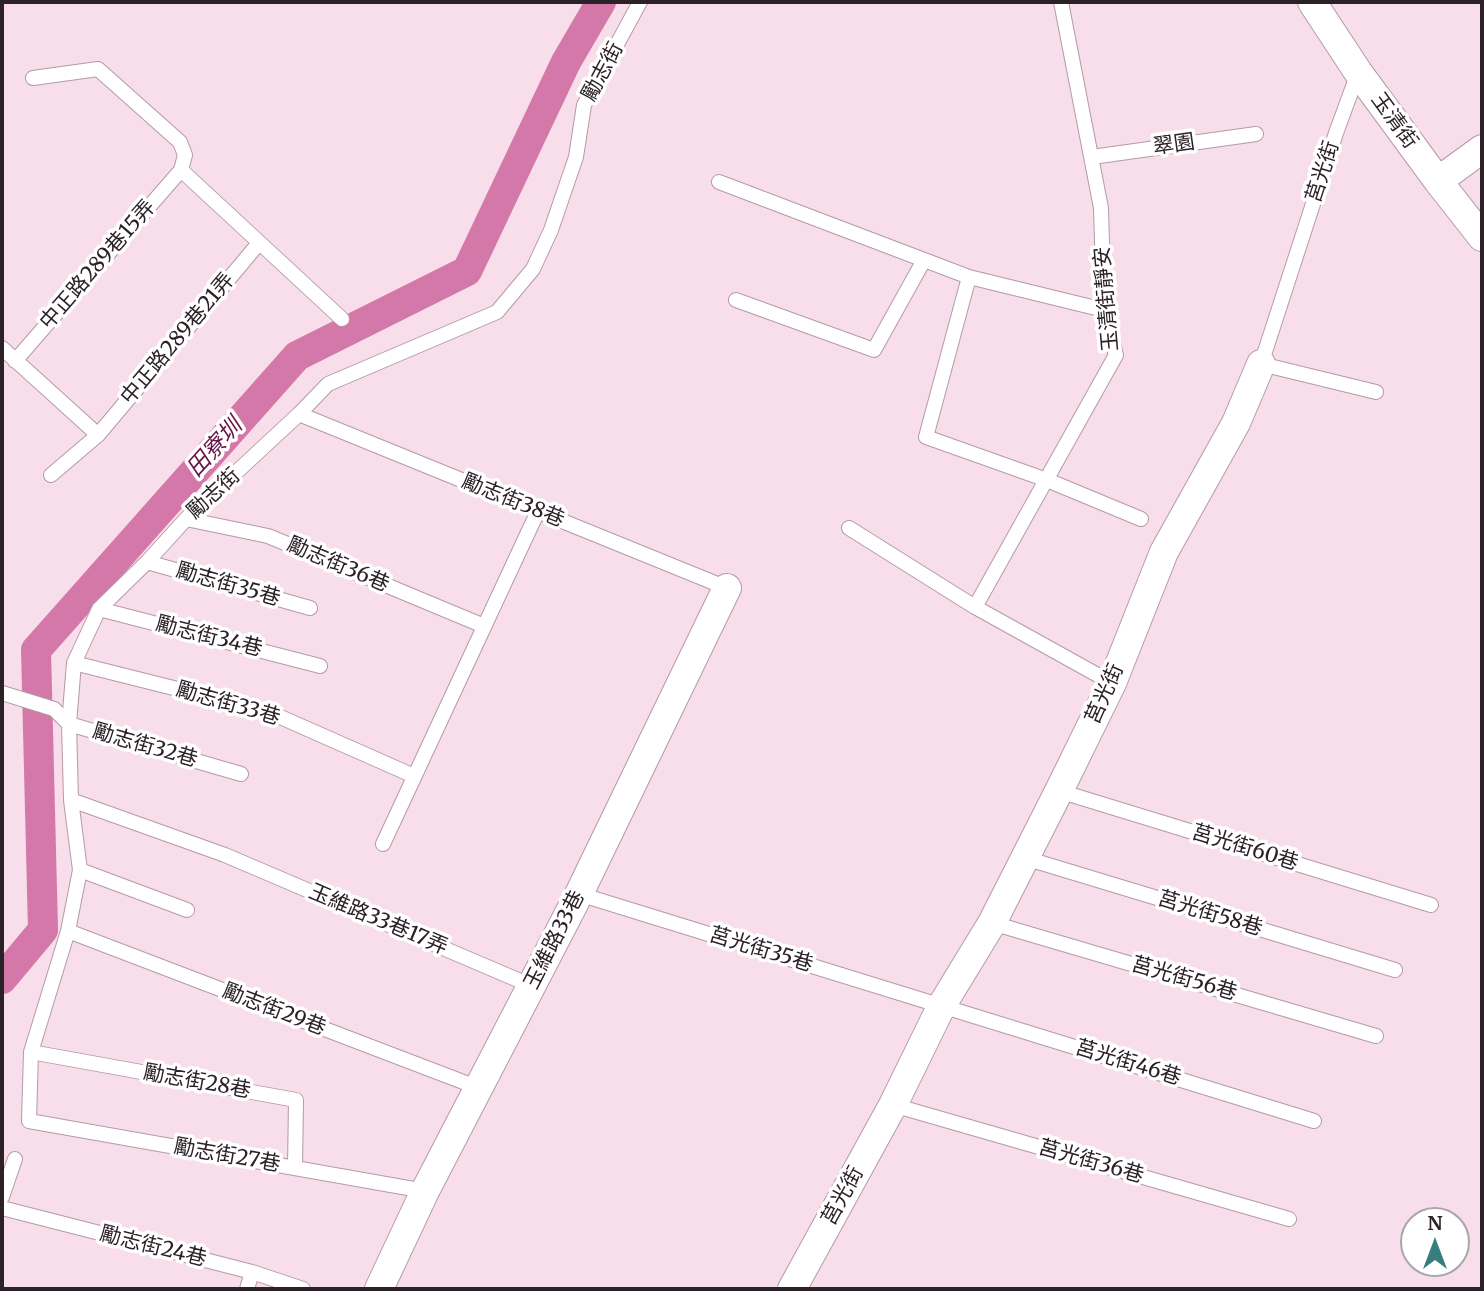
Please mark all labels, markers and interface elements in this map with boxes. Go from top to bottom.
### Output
street label: 勵志街 [577,38,629,106]
street label: 玉清街 [1365,88,1423,154]
street label: 翠園 [1151,130,1197,160]
street label: 莒光街 [1301,138,1345,206]
street label: 中正路289巷15弄 [35,195,161,335]
street label: 玉清街靜安 [1090,246,1124,352]
street label: 中正路289巷21弄 [116,268,240,410]
water label: 田寮圳 [182,413,248,483]
street label: 勵志街 [182,463,246,525]
street label: 勵志街38巷 [458,469,568,533]
street label: 勵志街36巷 [283,532,393,598]
street label: 勵志街35巷 [173,558,283,612]
street label: 勵志街34巷 [153,612,265,662]
street label: 莒光街 [1081,660,1129,728]
street label: 勵志街33巷 [173,677,283,731]
street label: 勵志街32巷 [90,719,200,773]
street label: 莒光街60巷 [1189,820,1301,876]
street label: 玉維路33巷17弄 [305,879,451,961]
street label: 莒光街58巷 [1155,886,1265,942]
street label: 玉維路33巷 [519,887,591,993]
street label: 莒光街35巷 [706,922,816,978]
street label: 莒光街56巷 [1128,952,1240,1006]
street label: 勵志街29巷 [219,979,329,1041]
street label: 莒光街46巷 [1072,1035,1184,1091]
street label: 勵志街28巷 [141,1060,253,1104]
street label: 勵志街27巷 [172,1134,282,1178]
street label: 莒光街36巷 [1035,1135,1147,1189]
street label: 莒光街 [817,1162,869,1230]
north arrow [1400,1207,1470,1277]
text: N [1427,1211,1443,1235]
street label: 勵志街24巷 [97,1222,209,1272]

